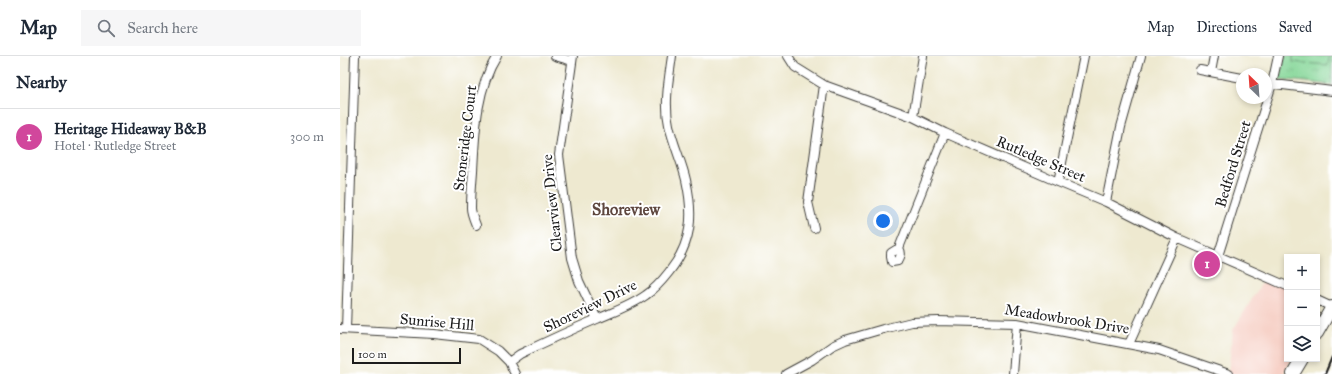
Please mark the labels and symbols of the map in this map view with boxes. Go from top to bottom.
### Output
north arrow [1236,68,1272,104]
street label: Stoneridge Court [450,83,481,192]
street label: Bedford Street [1211,118,1255,210]
street label: Rutledge Street [994,132,1089,186]
street label: Clearview Drive [538,153,566,253]
district label: Shoreview [592,200,660,219]
your location [873,211,893,231]
pin: 1 [1194,249,1220,279]
street label: Shoreview Drive [540,276,640,336]
street label: Meadowbrook Drive [1003,300,1131,338]
street label: Sunrise Hill [399,310,476,334]
scale bar [352,346,461,365]

